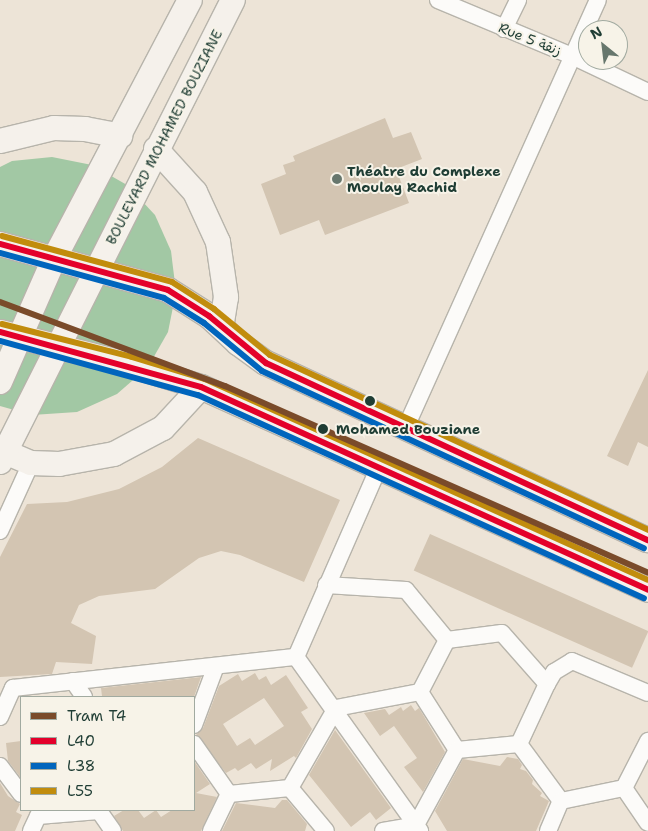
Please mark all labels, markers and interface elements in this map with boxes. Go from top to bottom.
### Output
street label: Rue 5 زنقة [496,19,564,59]
north arrow [578,20,628,70]
text: N [587,22,605,43]
street label: BOULEVARD MOHAMED BOUZIANE [102,27,226,247]
place label: Théatre du Complexe Moulay Rachid [347,163,501,196]
marker: Théatre du Complexe Moulay Rachid [331,173,343,185]
unlabelled marker [365,396,375,406]
marker: Mohamed Bouziane [314,420,332,438]
place label: Mohamed Bouziane [336,421,480,437]
legend [20,696,195,811]
text: Tram T4 [67,706,126,726]
text: L40 [67,731,95,751]
text: L38 [67,756,95,776]
text: L55 [67,781,93,801]

